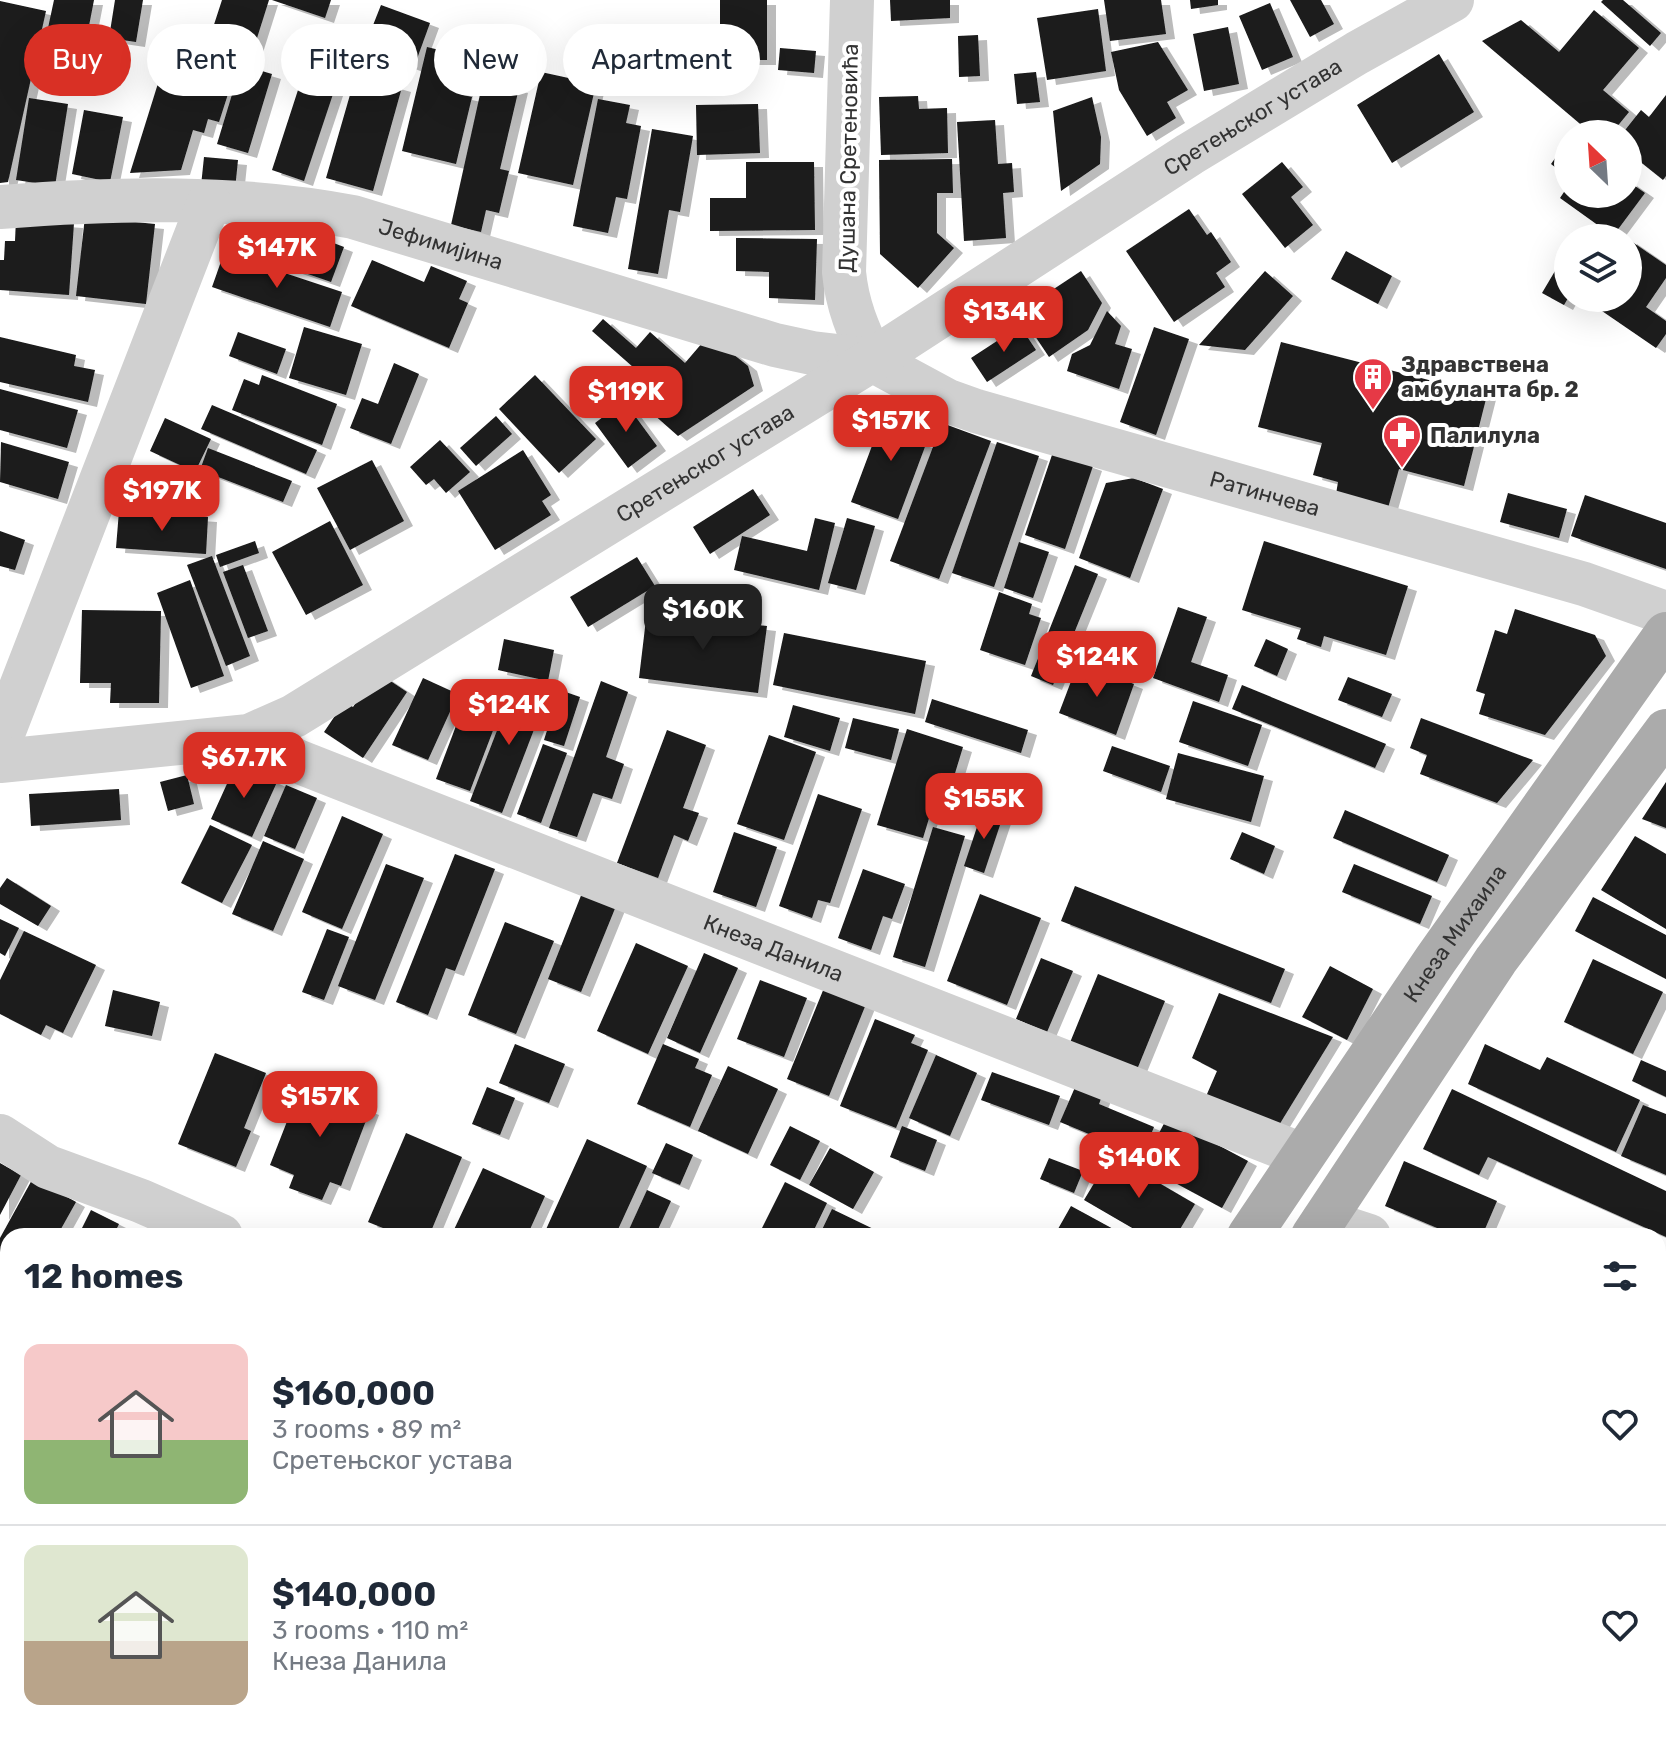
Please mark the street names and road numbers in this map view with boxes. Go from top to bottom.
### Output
street label: Душана Сретеновића [833,43,864,273]
street label: Сретењског устава [1158,52,1347,182]
street label: Јефимијина [375,213,506,276]
street label: Сретењског устава [611,398,799,528]
street label: Ратинчева [1207,465,1323,522]
street label: Кнеза Михаила [1398,859,1513,1008]
street label: Кнеза Данила [700,909,847,988]

